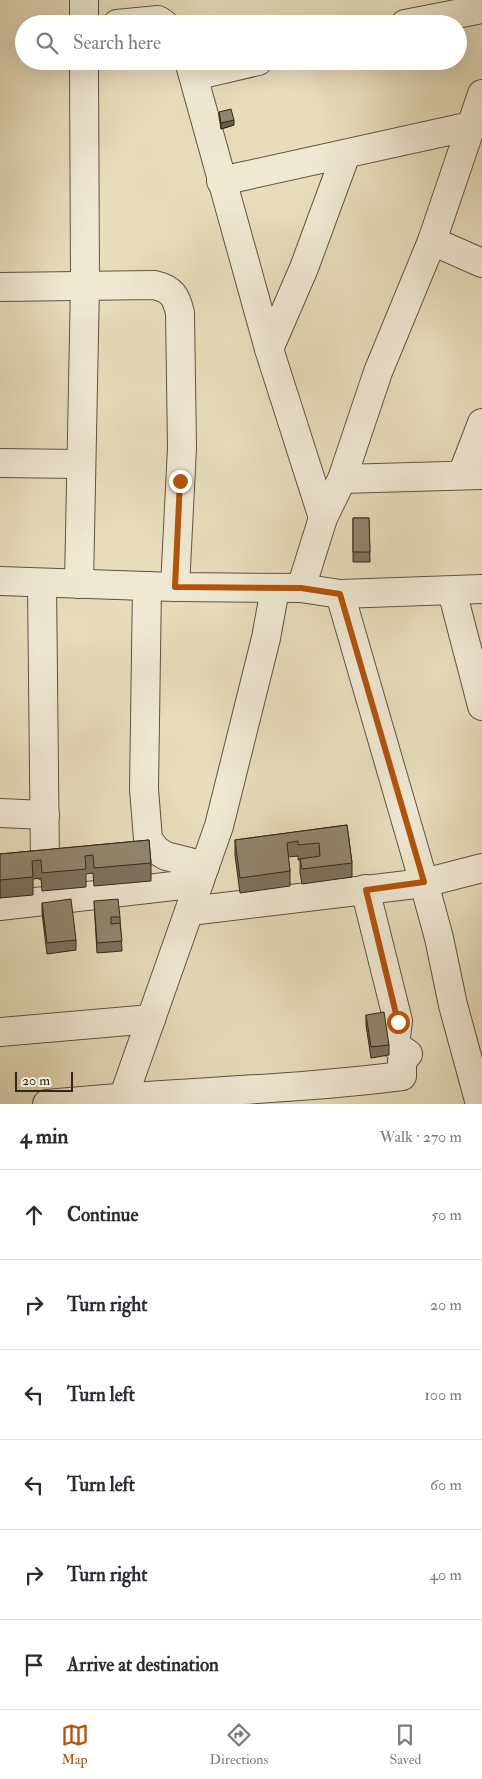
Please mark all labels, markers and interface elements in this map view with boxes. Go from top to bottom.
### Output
search box [15,15,467,70]
icon: search [33,29,61,57]
text: Search here [73,31,161,55]
route end [169,470,192,493]
route start [387,1011,410,1034]
scale bar [15,1069,72,1092]
text: 20 m [22,1072,50,1089]
text: 4 min [20,1123,68,1150]
text: Walk · 270 m [380,1127,462,1147]
icon: ahead [20,1201,48,1229]
text: Continue [67,1203,138,1227]
text: 50 m [431,1205,462,1225]
icon: right [20,1291,48,1319]
text: Turn right [67,1293,147,1317]
text: 20 m [430,1295,462,1315]
icon: left [20,1381,48,1409]
text: Turn left [67,1383,135,1407]
text: 100 m [424,1385,462,1405]
icon: left [20,1471,48,1499]
text: Turn left [67,1473,135,1497]
text: 60 m [430,1475,462,1495]
icon: right [20,1561,48,1589]
text: Turn right [67,1563,147,1587]
text: 40 m [429,1565,462,1585]
icon: arrive [20,1651,48,1679]
text: Arrive at destination [67,1653,219,1677]
tab: Map [61,1721,89,1768]
tab: Directions [210,1721,268,1768]
tab: Saved [389,1721,421,1768]

